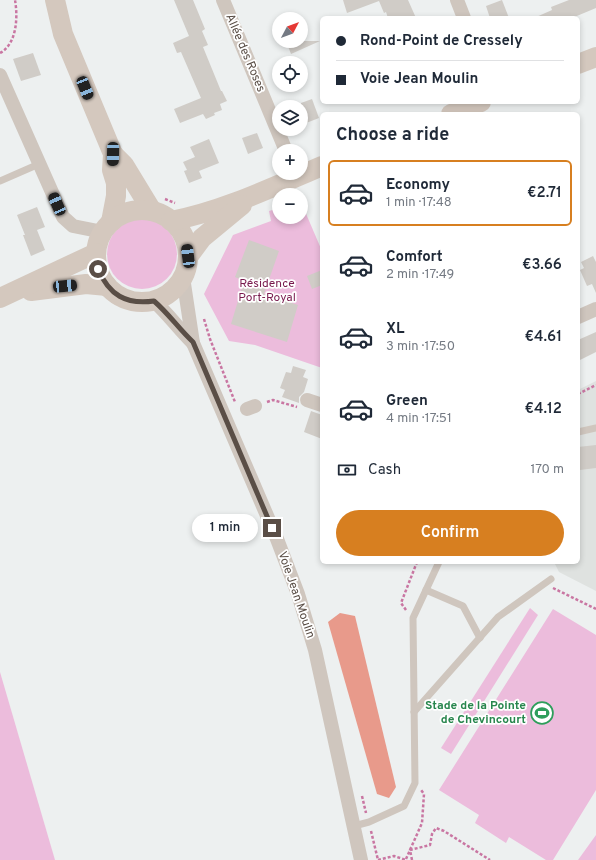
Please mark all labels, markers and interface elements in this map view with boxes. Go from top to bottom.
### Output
street label: Allée des Roses [221,11,269,95]
north arrow [272,12,308,48]
map controls [272,12,308,224]
text: Rond-Point de Cressely [360,32,523,51]
button: locate [272,56,308,92]
text: Voie Jean Moulin [360,70,478,89]
car [75,75,95,101]
button: layers [272,100,308,136]
text: Choose a ride [336,124,449,147]
car [107,142,119,166]
button: + [272,144,308,180]
icon: car [338,175,374,211]
text: Economy [386,176,450,195]
text: €2.71 [527,184,562,203]
button: − [272,188,308,224]
car [47,191,67,217]
text: 1 min · 17:48 [386,195,452,211]
car [181,243,195,269]
icon: car [338,247,374,283]
text: Comfort [386,248,443,267]
text: €3.66 [522,256,562,275]
route start [89,260,107,278]
text: 2 min · 17:49 [386,267,454,283]
park label: Résidence Port-Royal [238,276,296,306]
car [53,279,77,293]
icon: car [338,319,374,355]
text: XL [386,320,404,339]
text: €4.61 [525,328,562,347]
text: 3 min · 17:50 [386,339,455,355]
icon: car [338,391,374,427]
text: Green [386,392,428,411]
text: €4.12 [524,400,562,419]
text: 4 min · 17:51 [386,411,452,427]
icon: cash [336,459,358,481]
text: Cash [368,461,401,480]
text: 170 m [530,462,564,478]
button: Confirm [336,510,564,556]
callout: 1 min [192,514,258,542]
route end [263,519,281,537]
text: 1 min [210,520,240,536]
street label: Voie Jean Moulin [274,549,318,641]
place label: Stade de la Pointe de Chevincourt [425,698,526,728]
sports icon: Stade de la Pointe de Chevincourt [529,700,555,726]

